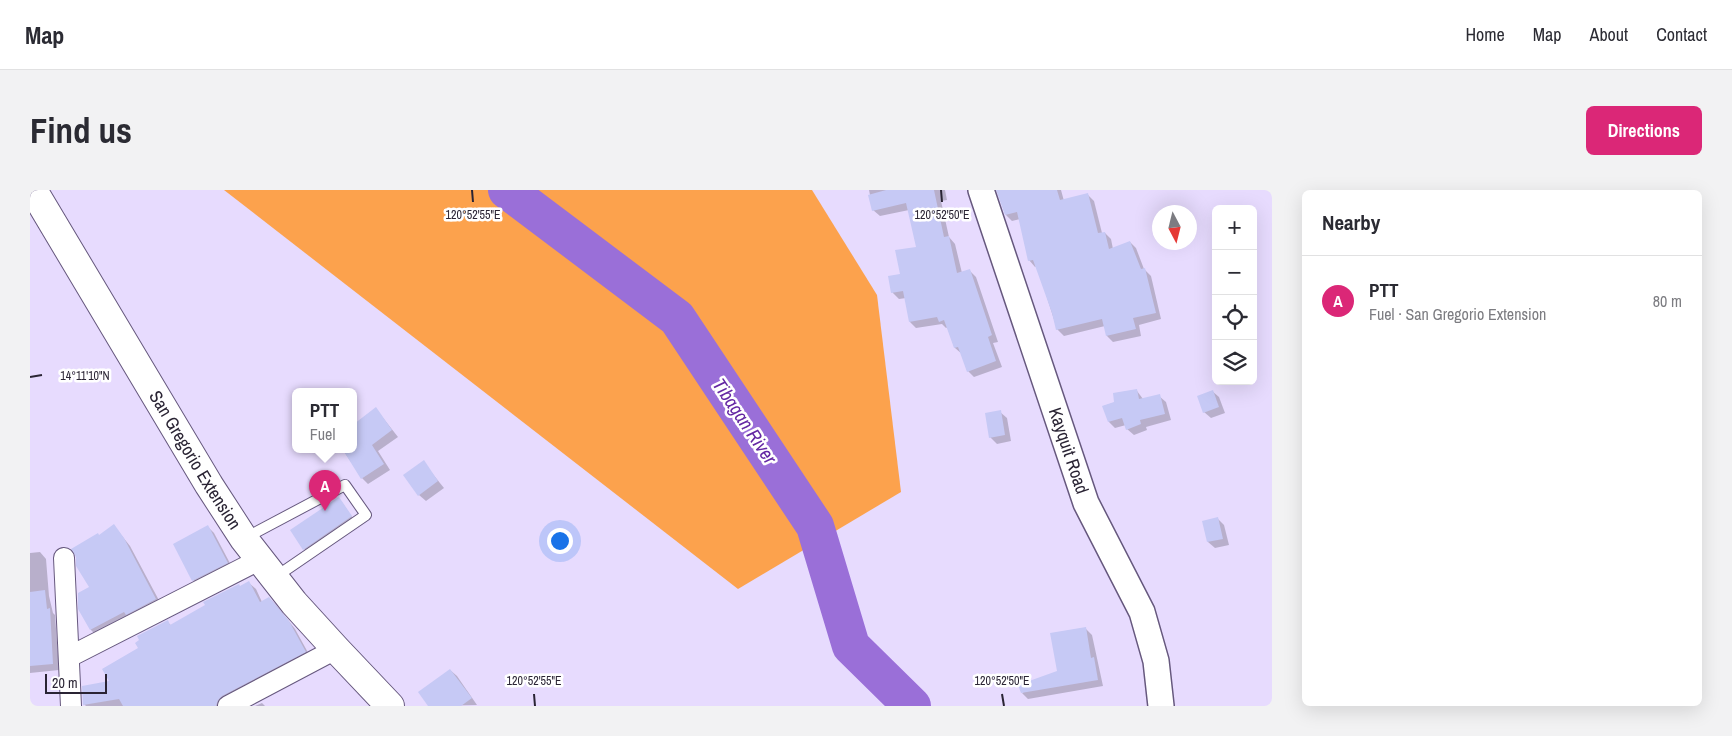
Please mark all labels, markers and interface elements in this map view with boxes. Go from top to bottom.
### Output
text: Map [25,19,64,51]
text: Home [1465,22,1505,47]
text: Map [1533,22,1562,47]
text: About [1590,22,1628,47]
text: Contact [1656,22,1707,47]
button: Directions [1586,106,1702,155]
text: Find us [30,107,132,154]
north arrow [1152,205,1197,250]
map controls [1212,205,1257,385]
button: + [1212,205,1257,250]
text: 120°52'55"E [445,207,501,223]
text: 120°52'50"E [914,207,970,223]
text: Nearby [1322,208,1380,237]
button: − [1212,250,1257,295]
text: PTT [1369,277,1398,303]
text: A [1333,290,1343,312]
text: 80 m [1653,290,1682,312]
button: locate [1212,295,1257,340]
text: Fuel · San Gregorio Extension [1369,303,1546,325]
button: layers [1212,340,1257,385]
text: 14°11'10"N [60,368,110,384]
water label: Tibagan River [707,373,784,470]
street label: San Gregorio Extension [143,386,248,534]
popup [292,388,357,453]
text: PTT [310,397,339,423]
street label: Kayquit Road [1043,404,1095,497]
text: Fuel [310,423,335,445]
pin: A [309,470,341,511]
your location [547,528,573,554]
scale bar [45,671,108,694]
text: 120°52'55"E [506,673,562,689]
text: 120°52'50"E [974,673,1030,689]
text: 20 m [52,674,78,692]

